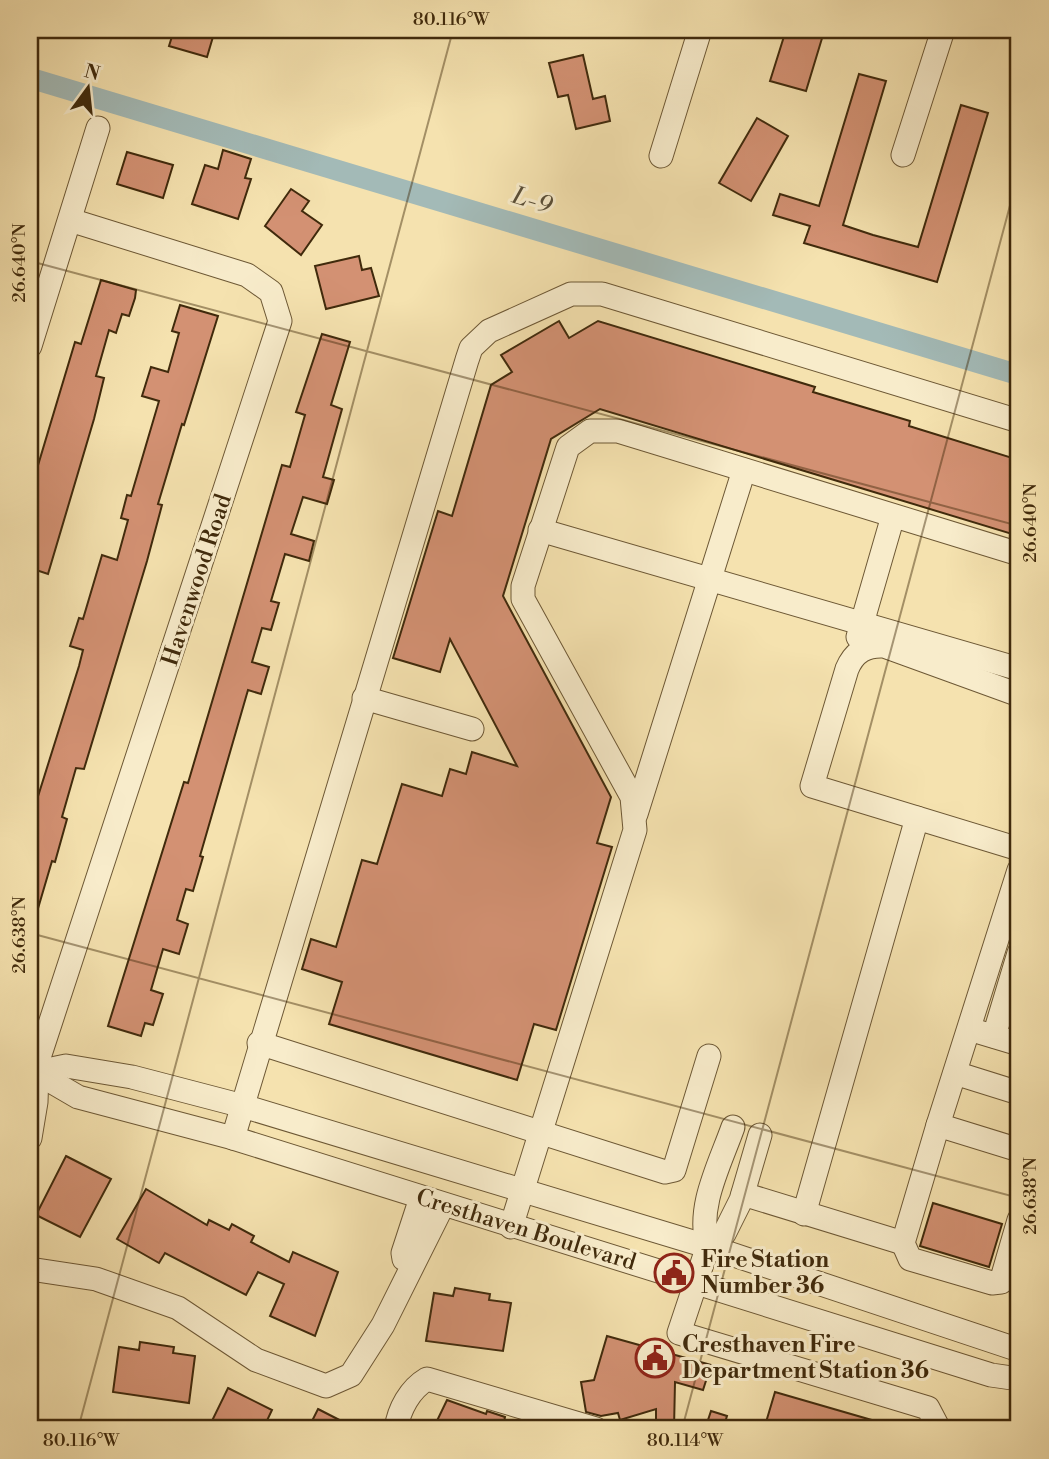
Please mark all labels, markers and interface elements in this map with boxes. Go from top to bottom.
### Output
text: 80.116°W [413,8,490,31]
north arrow [52,52,122,122]
text: N [82,59,103,86]
water label: L-9 [508,181,556,221]
text: 26.640°N [8,223,31,303]
text: 26.640°N [1019,483,1042,563]
street label: Havenwood Road [156,491,238,669]
text: 26.638°N [8,896,31,974]
text: 26.638°N [1019,1157,1042,1235]
street label: Cresthaven Boulevard [413,1183,639,1277]
place label: Fire Station Number 36 [701,1246,829,1300]
public building icon: Fire Station Number 36 [653,1252,695,1294]
place label: Cresthaven Fire Department Station 36 [682,1331,929,1385]
public building icon: Cresthaven Fire Department Station 36 [634,1337,676,1379]
text: 80.116°W [43,1429,120,1452]
text: 80.114°W [647,1429,724,1452]

